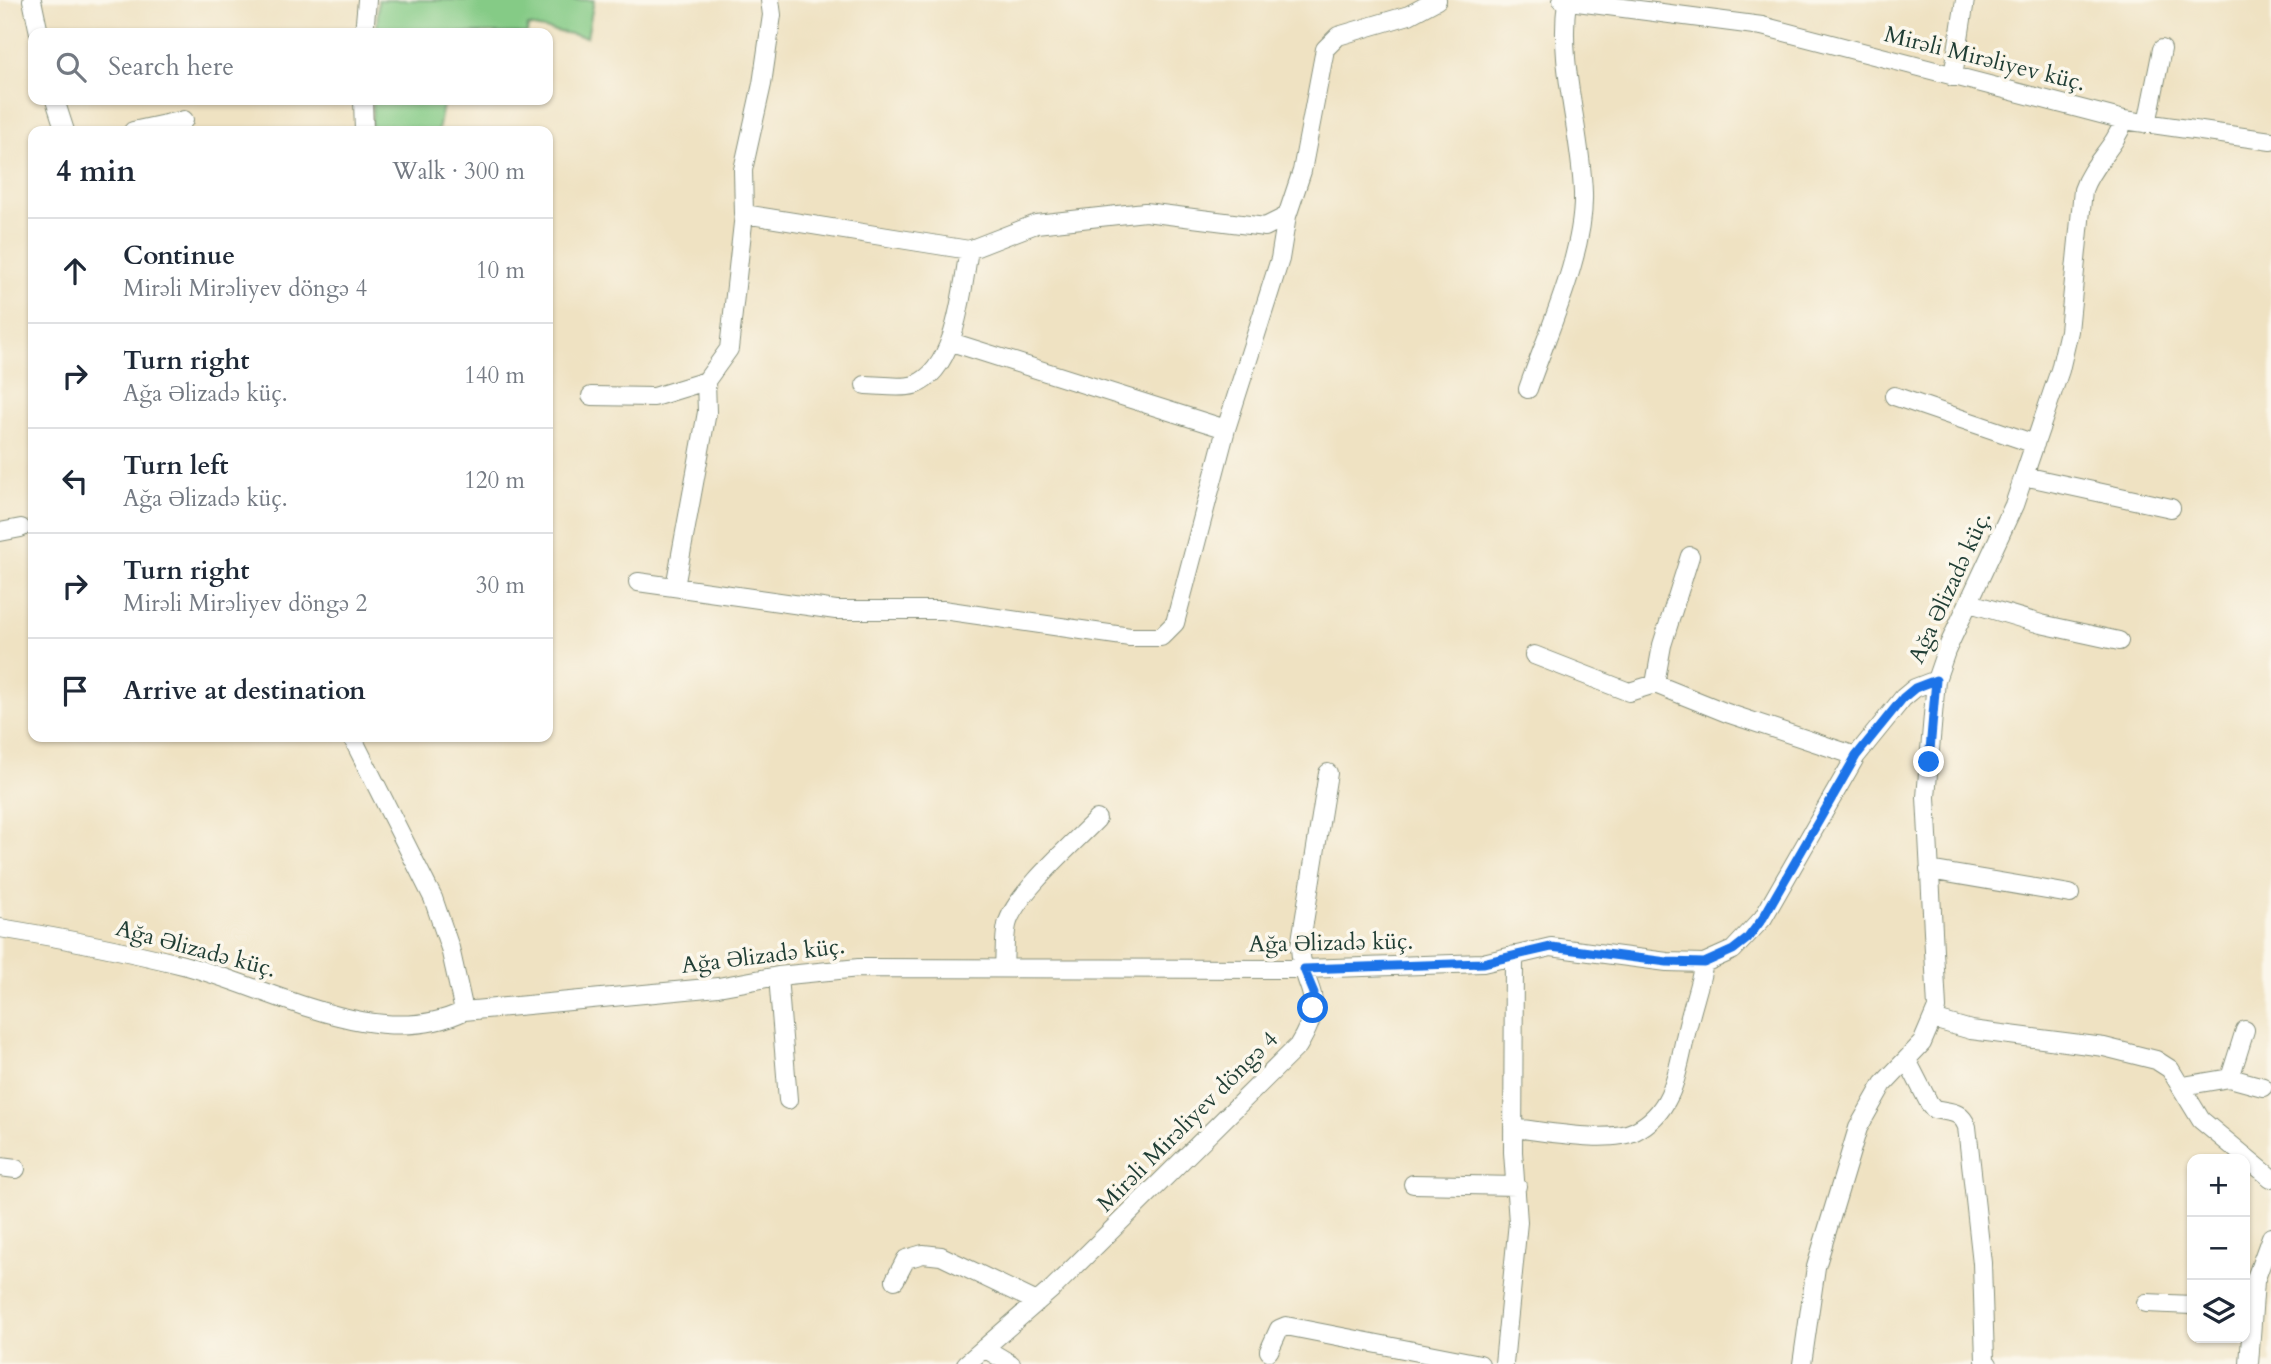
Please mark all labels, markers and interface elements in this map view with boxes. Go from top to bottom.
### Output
street label: Mirəli Mirəliyev küç. [1881,18,2089,98]
search box [28,28,553,105]
icon: search [52,48,90,86]
text: Search here [108,49,234,84]
text: 4 min [56,151,136,192]
text: Walk · 300 m [392,156,525,187]
text: Continue [123,238,235,273]
icon: ahead [56,252,94,290]
text: 10 m [476,255,525,286]
text: Mirəli Mirəliyev döngə 4 [123,273,367,304]
text: Turn right [123,343,250,378]
icon: right [56,357,94,395]
text: 140 m [464,360,525,391]
text: Ağa Əlizadə küç. [123,378,288,409]
text: Turn left [123,448,228,483]
icon: left [56,462,94,500]
text: 120 m [464,465,525,496]
text: Ağa Əlizadə küç. [123,483,288,514]
street label: Ağa Əlizadə küç. [1901,506,1998,668]
text: Turn right [123,553,250,588]
icon: right [56,567,94,605]
text: 30 m [476,570,525,601]
text: Mirəli Mirəliyev döngə 2 [123,588,367,619]
icon: arrive [56,672,94,710]
text: Arrive at destination [123,673,366,708]
route end [1913,746,1944,777]
street label: Ağa Əlizadə küç. [112,912,279,985]
street label: Ağa Əlizadə küç. [1248,926,1414,959]
street label: Ağa Əlizadə küç. [679,930,847,981]
route start [1297,992,1328,1023]
street label: Mirəli Mirəliyev döngə 4 [1090,1024,1285,1219]
map controls [2187,1154,2250,1343]
button: + [2187,1154,2250,1217]
button: − [2187,1217,2250,1280]
button: layers [2187,1280,2250,1343]

